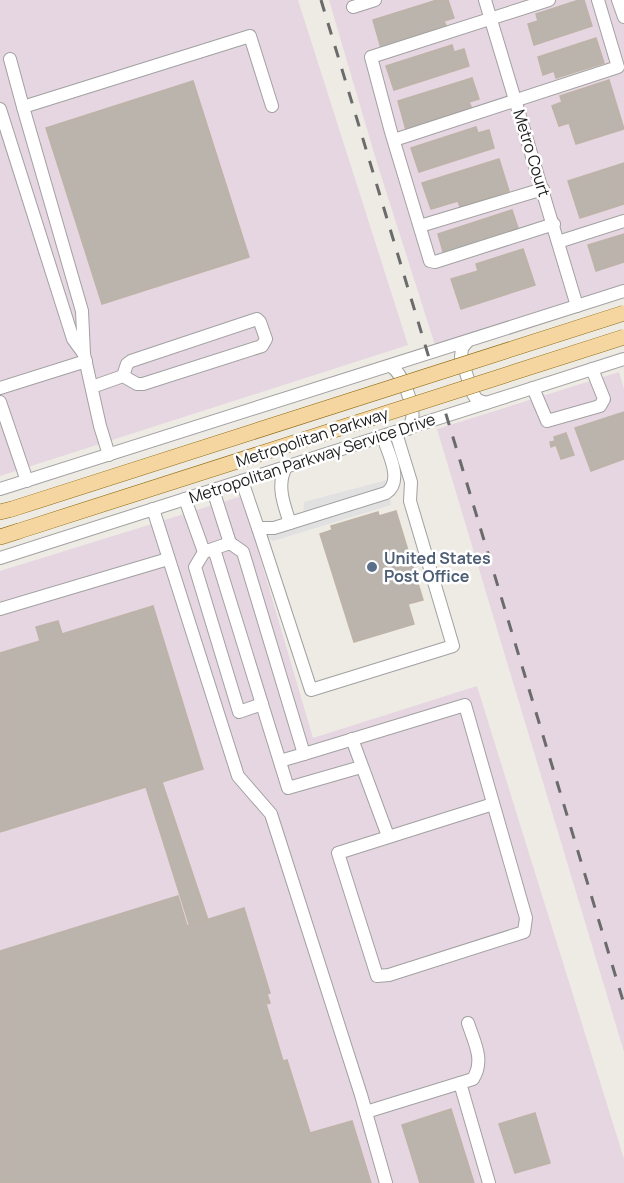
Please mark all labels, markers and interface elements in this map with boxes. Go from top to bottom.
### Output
street label: Metro Court [508,107,556,199]
street label: Metropolitan Parkway [233,402,392,472]
street label: Metropolitan Parkway Service Drive [186,408,438,508]
place label: United States Post Office [384,547,491,587]
marker: United States Post Office [365,560,379,574]

